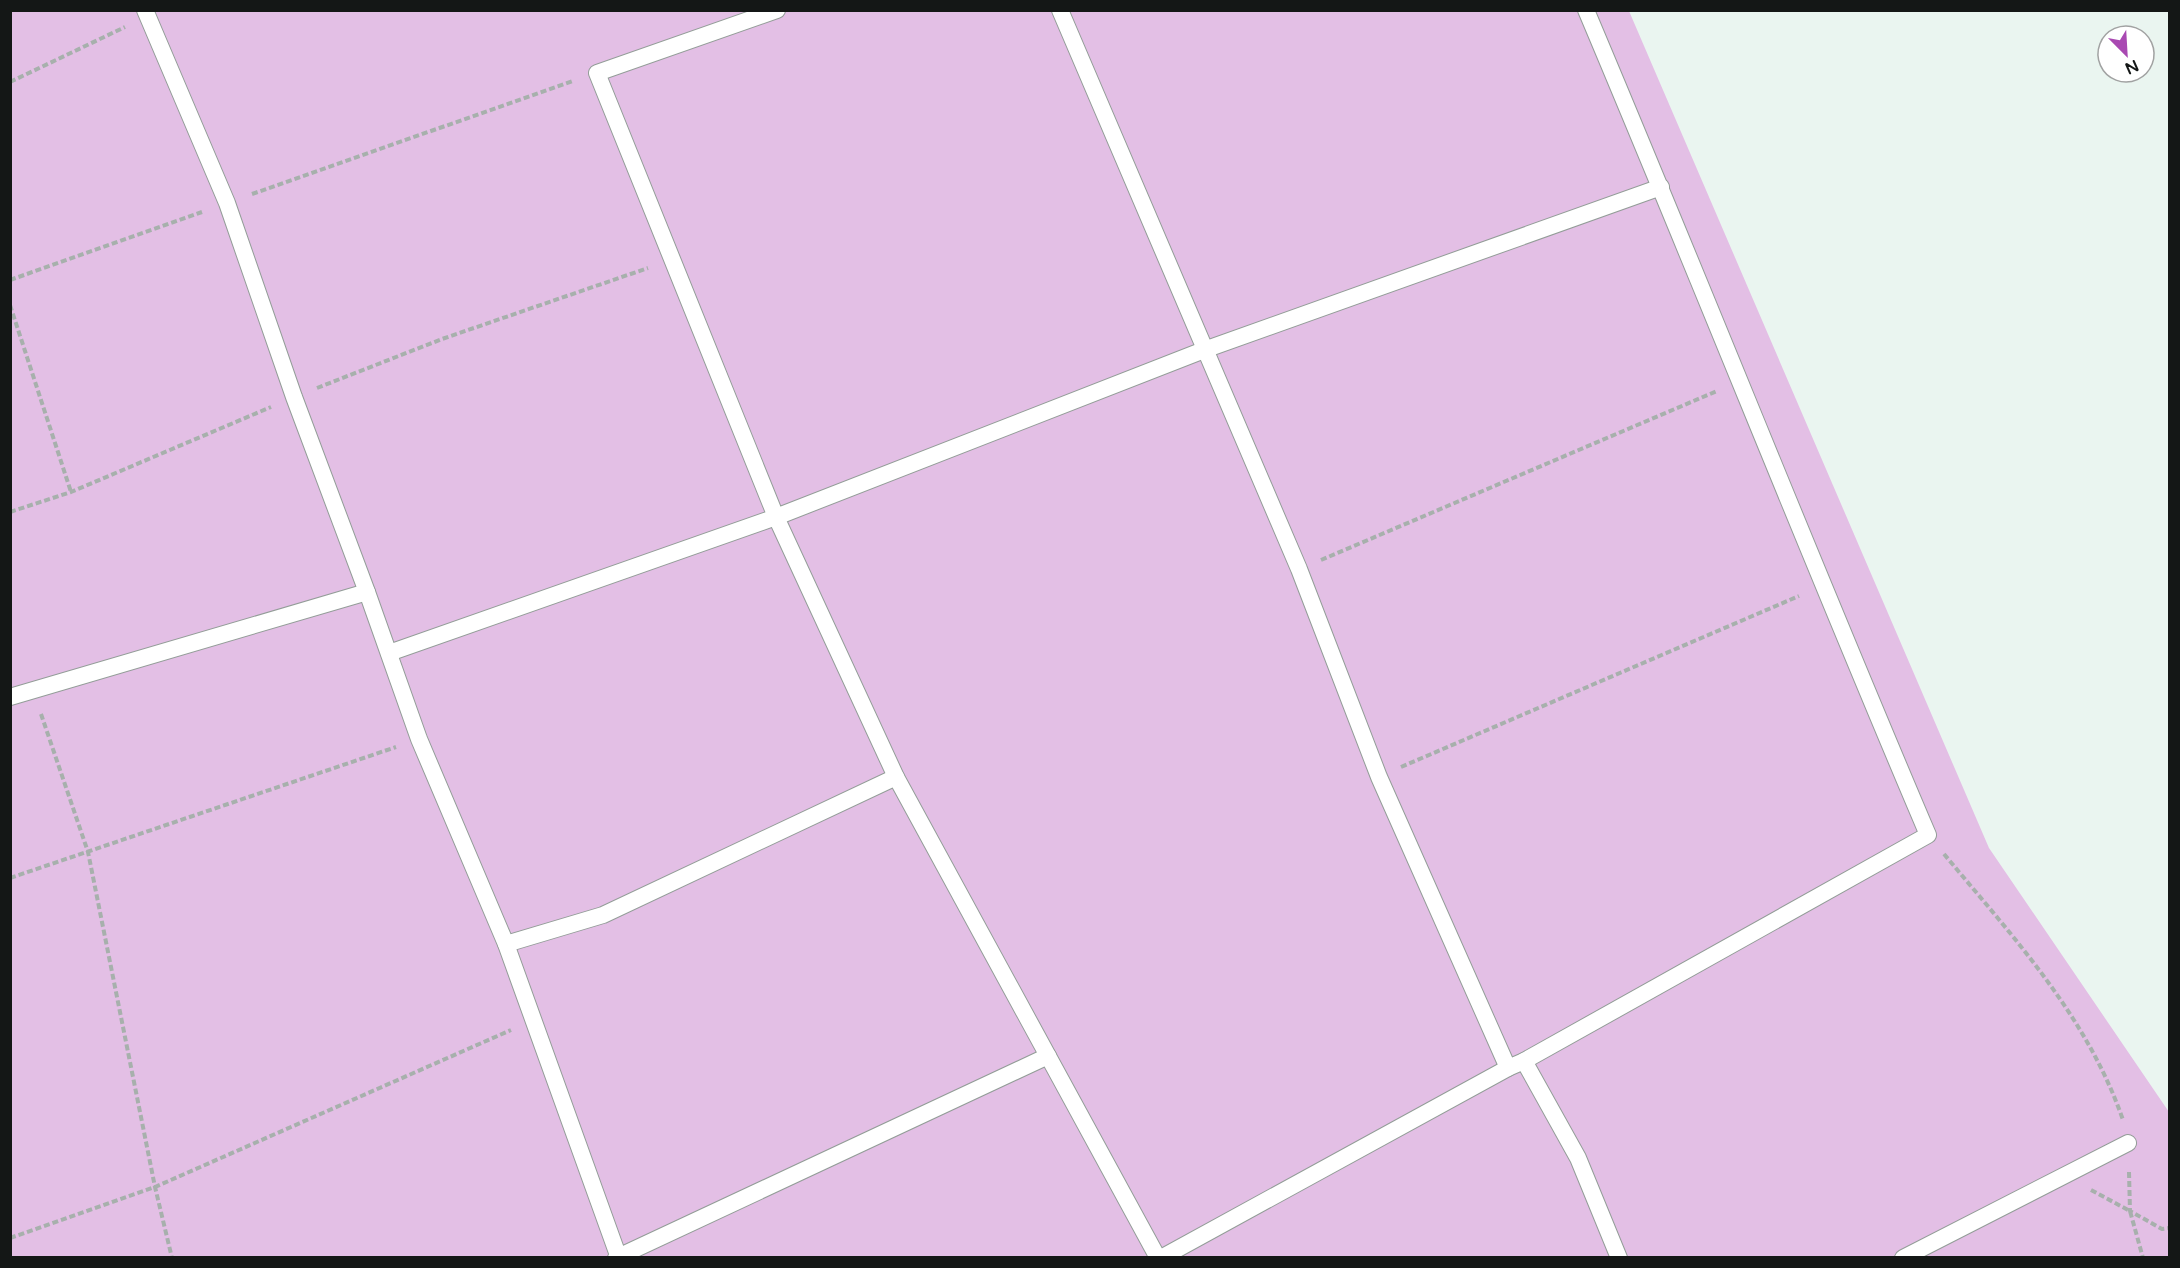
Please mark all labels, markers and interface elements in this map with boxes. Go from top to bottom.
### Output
north arrow [2096,24,2156,84]
text: N [2122,55,2142,79]

